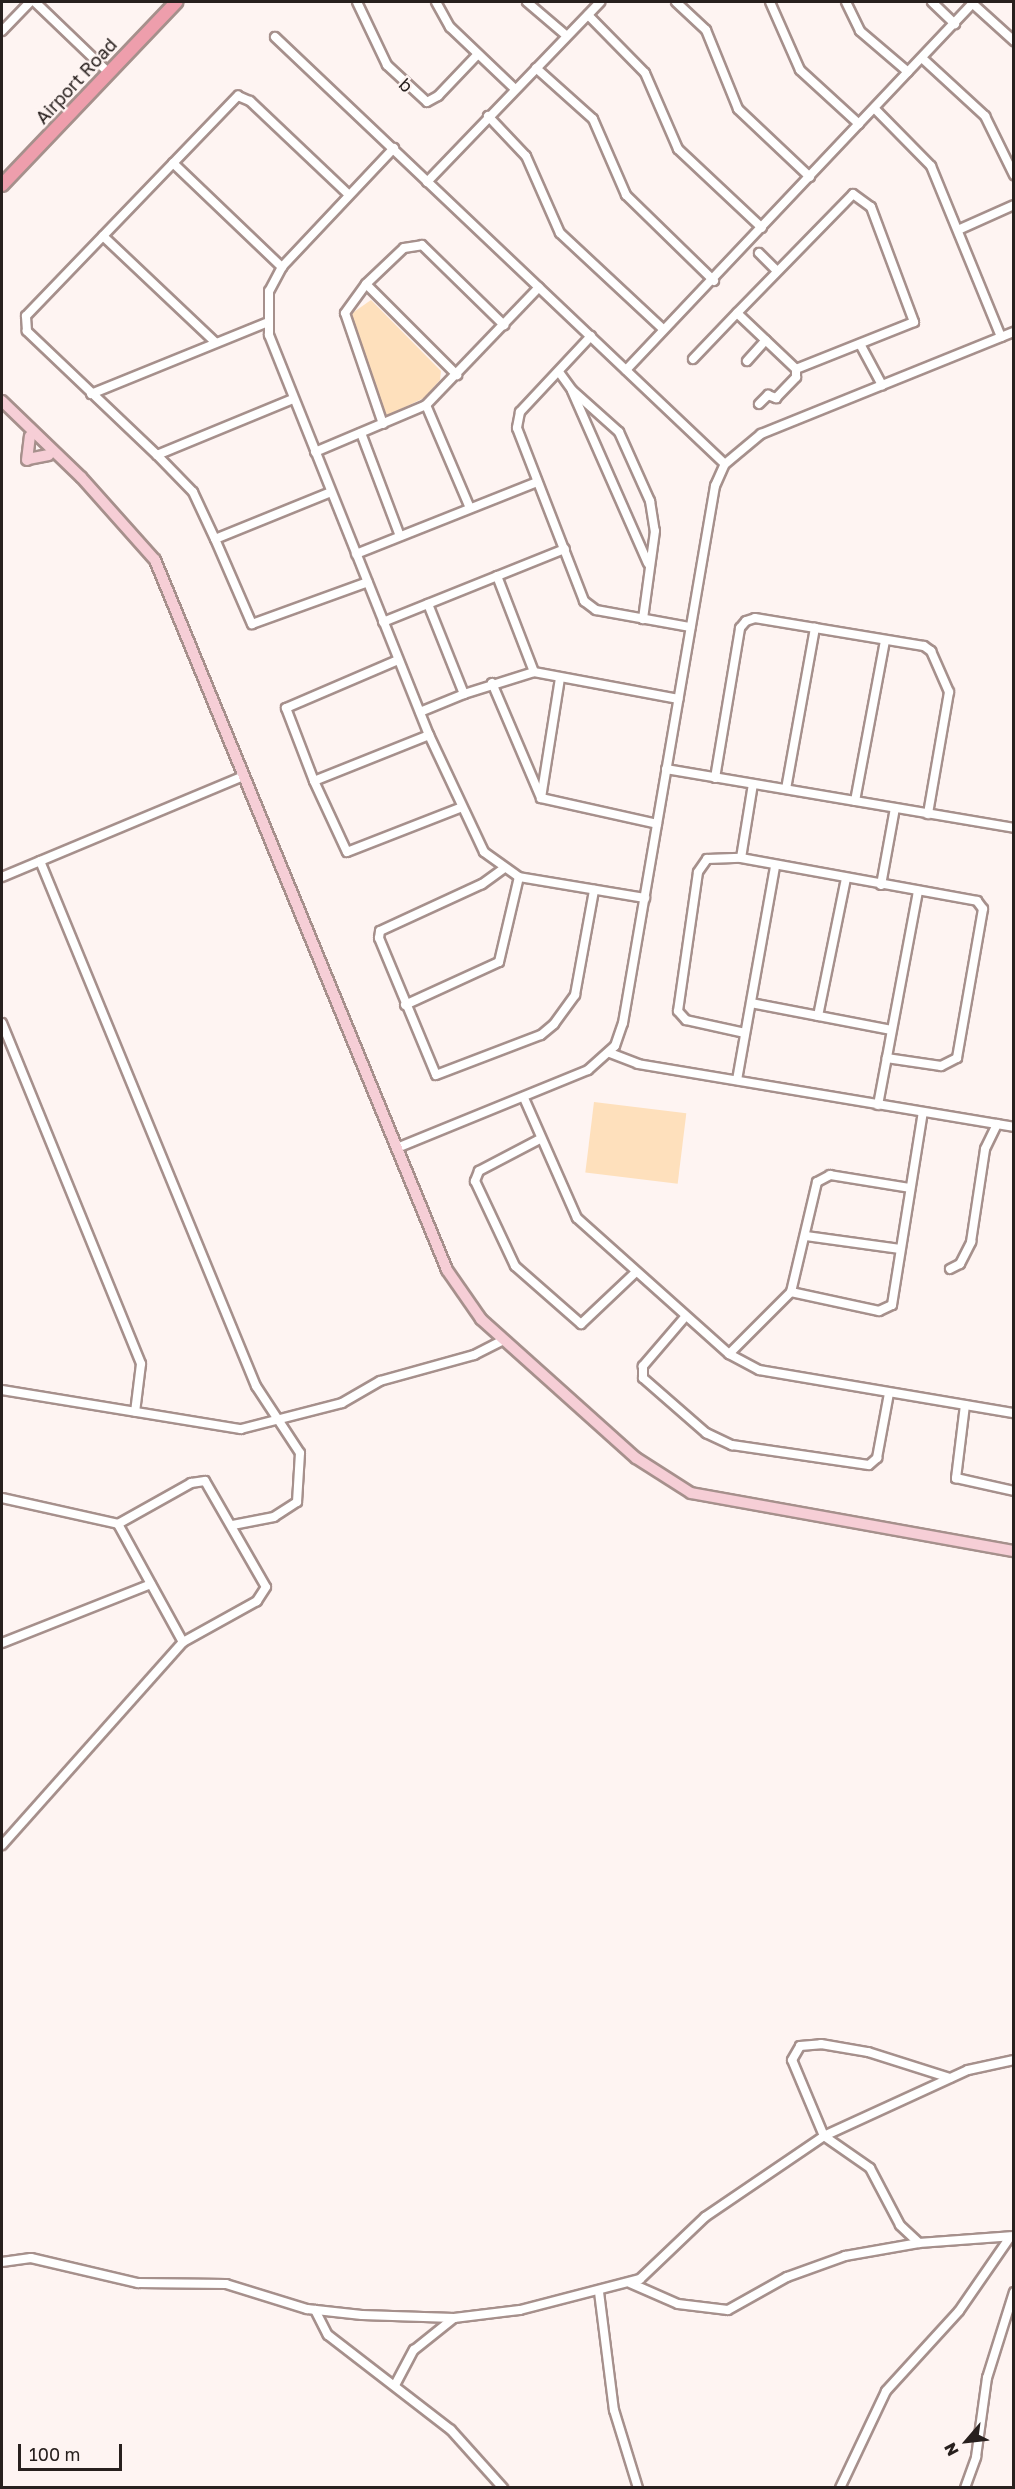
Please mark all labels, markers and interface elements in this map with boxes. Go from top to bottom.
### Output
street label: Airport Road [31,34,121,128]
street label: b [395,73,417,97]
north arrow [937,2411,997,2471]
scale bar [21,2432,124,2470]
text: N [939,2439,963,2460]
text: 100 m [29,2443,80,2465]

